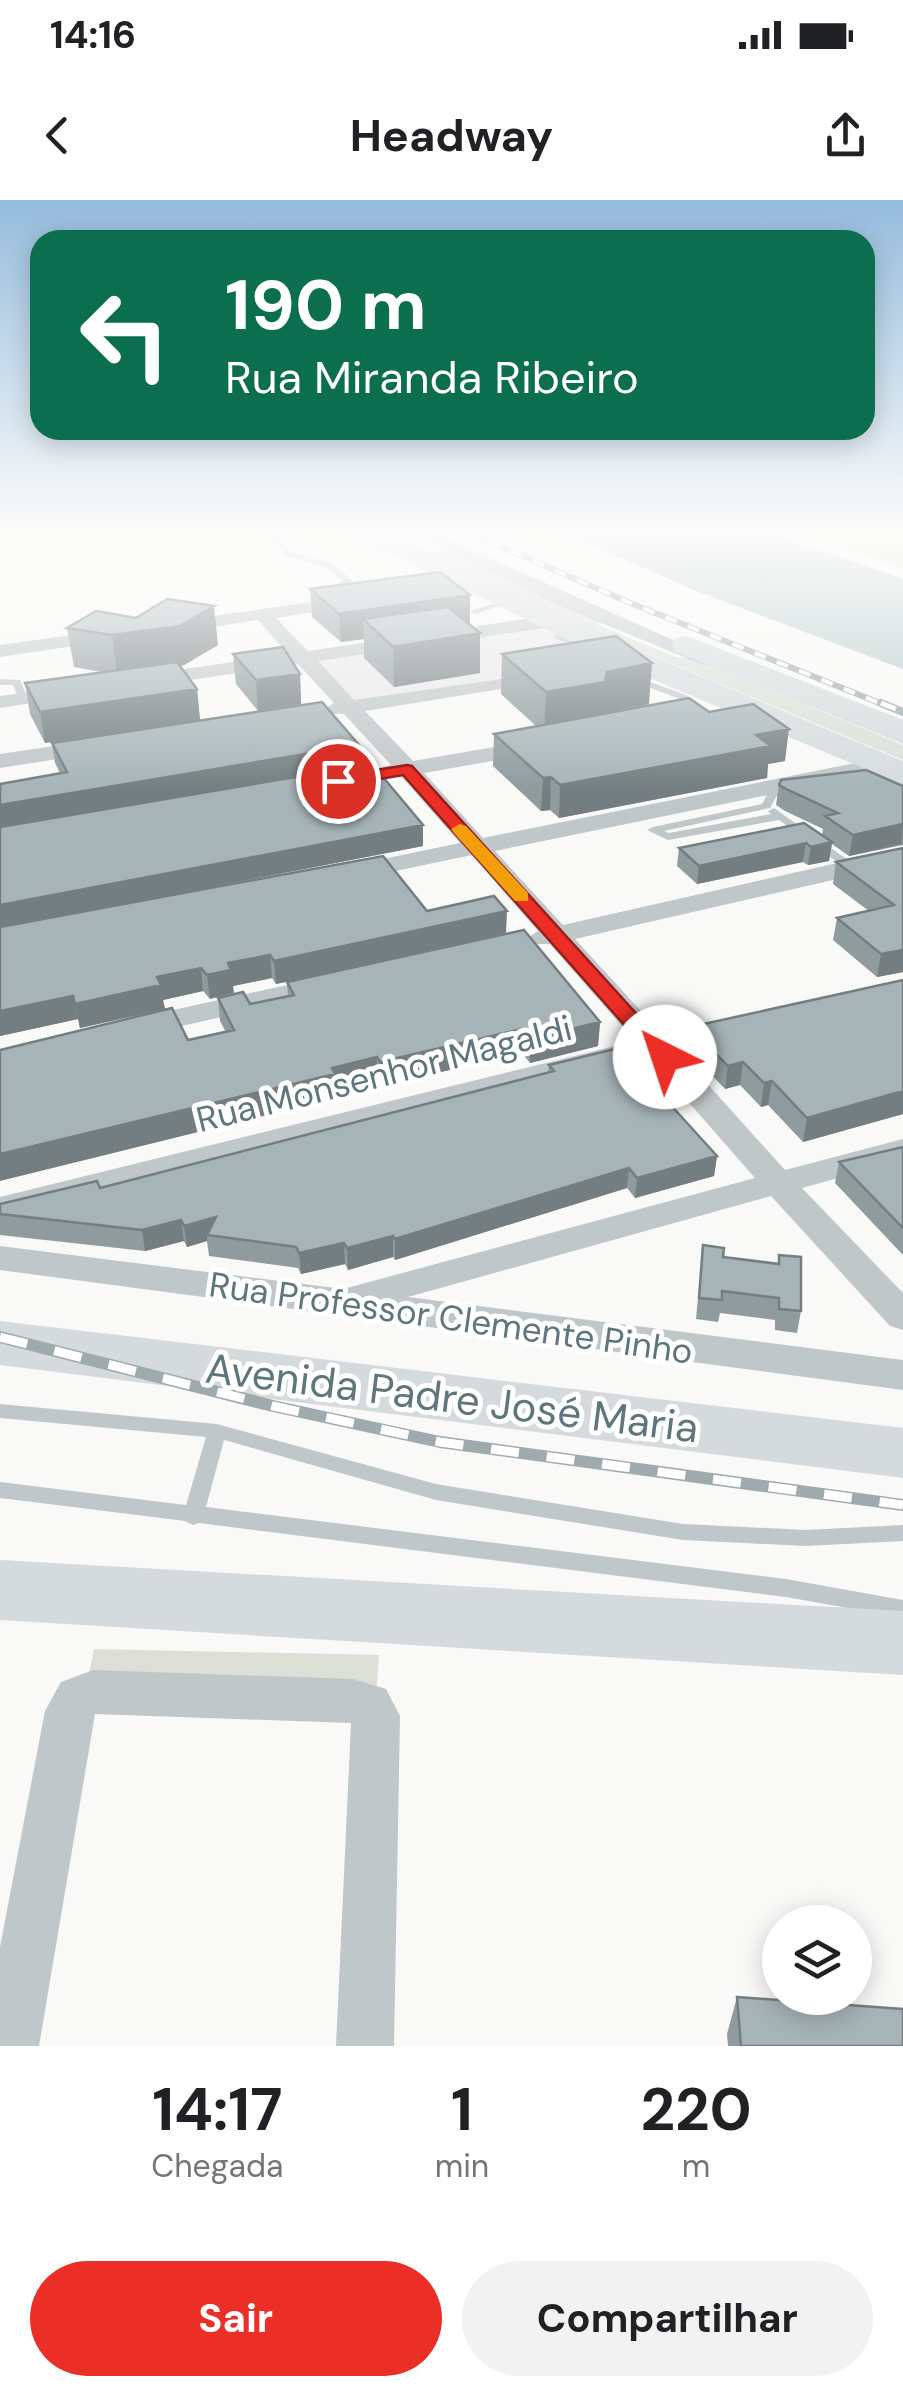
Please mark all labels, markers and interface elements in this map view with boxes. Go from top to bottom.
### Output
text: 14:16 [50,10,136,60]
text: Headway [350,106,553,165]
icon: back [30,108,85,163]
icon: share [818,108,873,163]
text: 190 m [225,260,427,351]
icon: left [60,270,190,400]
text: Rua Miranda Ribeiro [225,348,639,407]
pin [296,739,381,824]
icon: arrive [311,754,366,809]
street label: Rua Monsenhor Magaldi [191,1005,577,1143]
position arrow [613,1005,717,1109]
street label: Rua Professor Clemente Pinho [206,1261,696,1375]
street label: Avenida Padre José Maria [202,1340,702,1456]
map controls [762,1905,872,2015]
button: layers [762,1905,872,2015]
text: 14:17 [152,2070,282,2149]
text: 1 [451,2070,473,2149]
text: 220 [640,2070,752,2149]
text: Chegada [151,2145,283,2187]
text: min [435,2145,489,2187]
text: m [682,2145,710,2187]
button: Sair [30,2261,442,2376]
button: Compartilhar [462,2261,873,2376]

